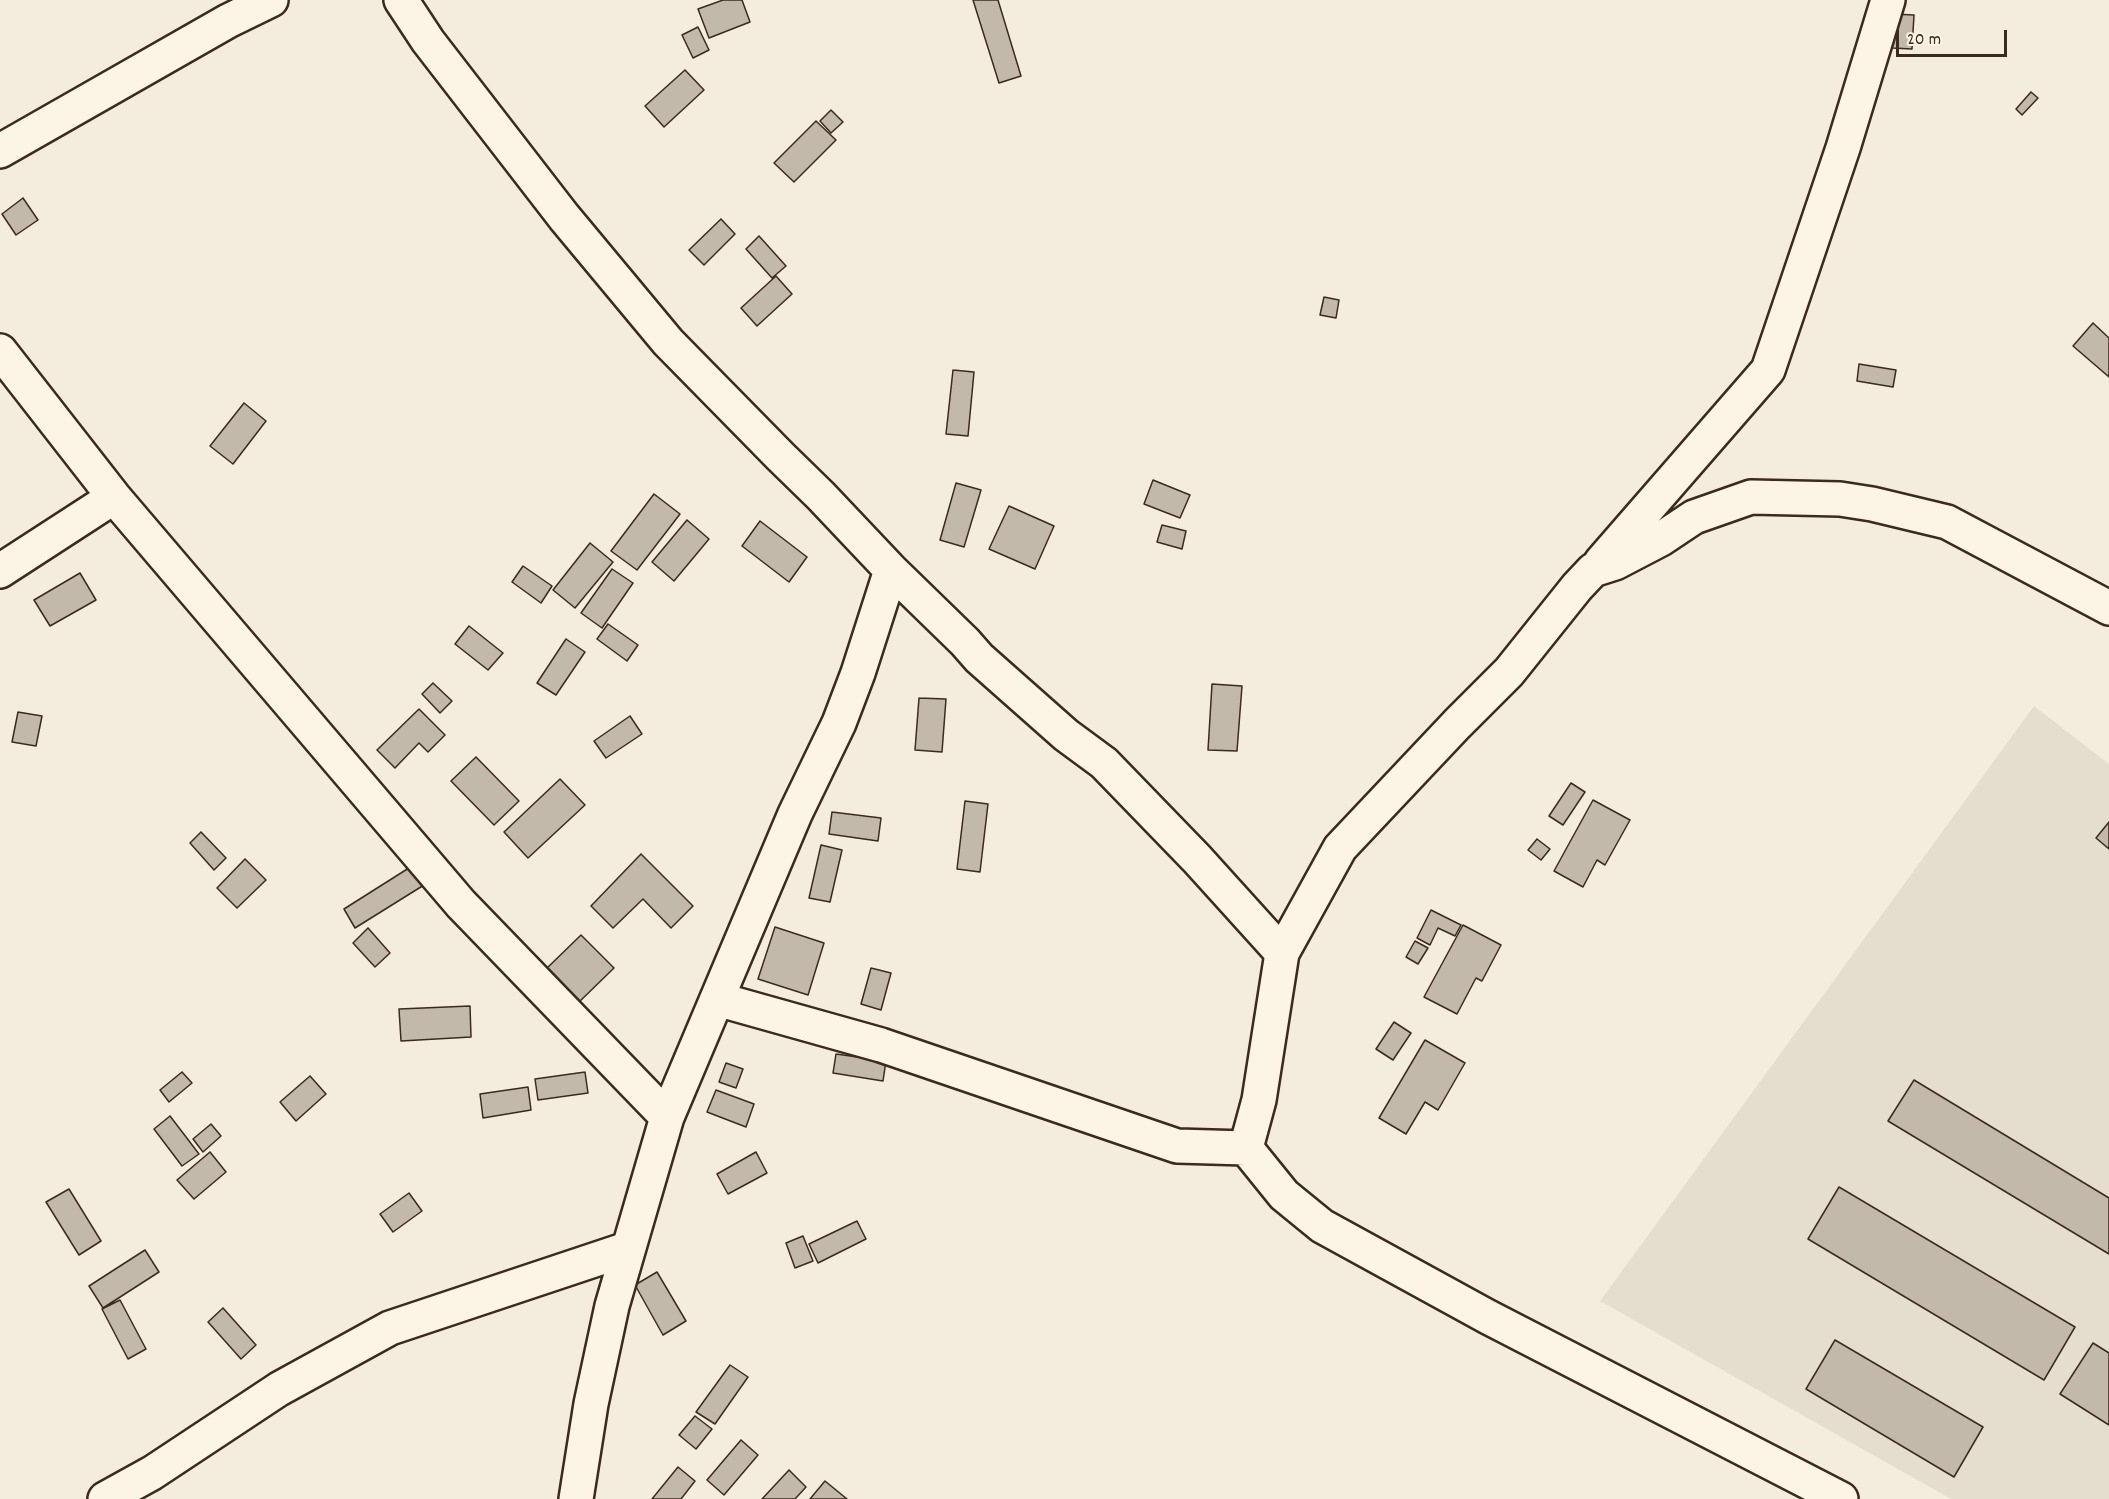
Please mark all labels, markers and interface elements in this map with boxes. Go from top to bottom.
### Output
scale bar [1899,18,2010,56]
text: 20 m [1907,28,1941,53]

